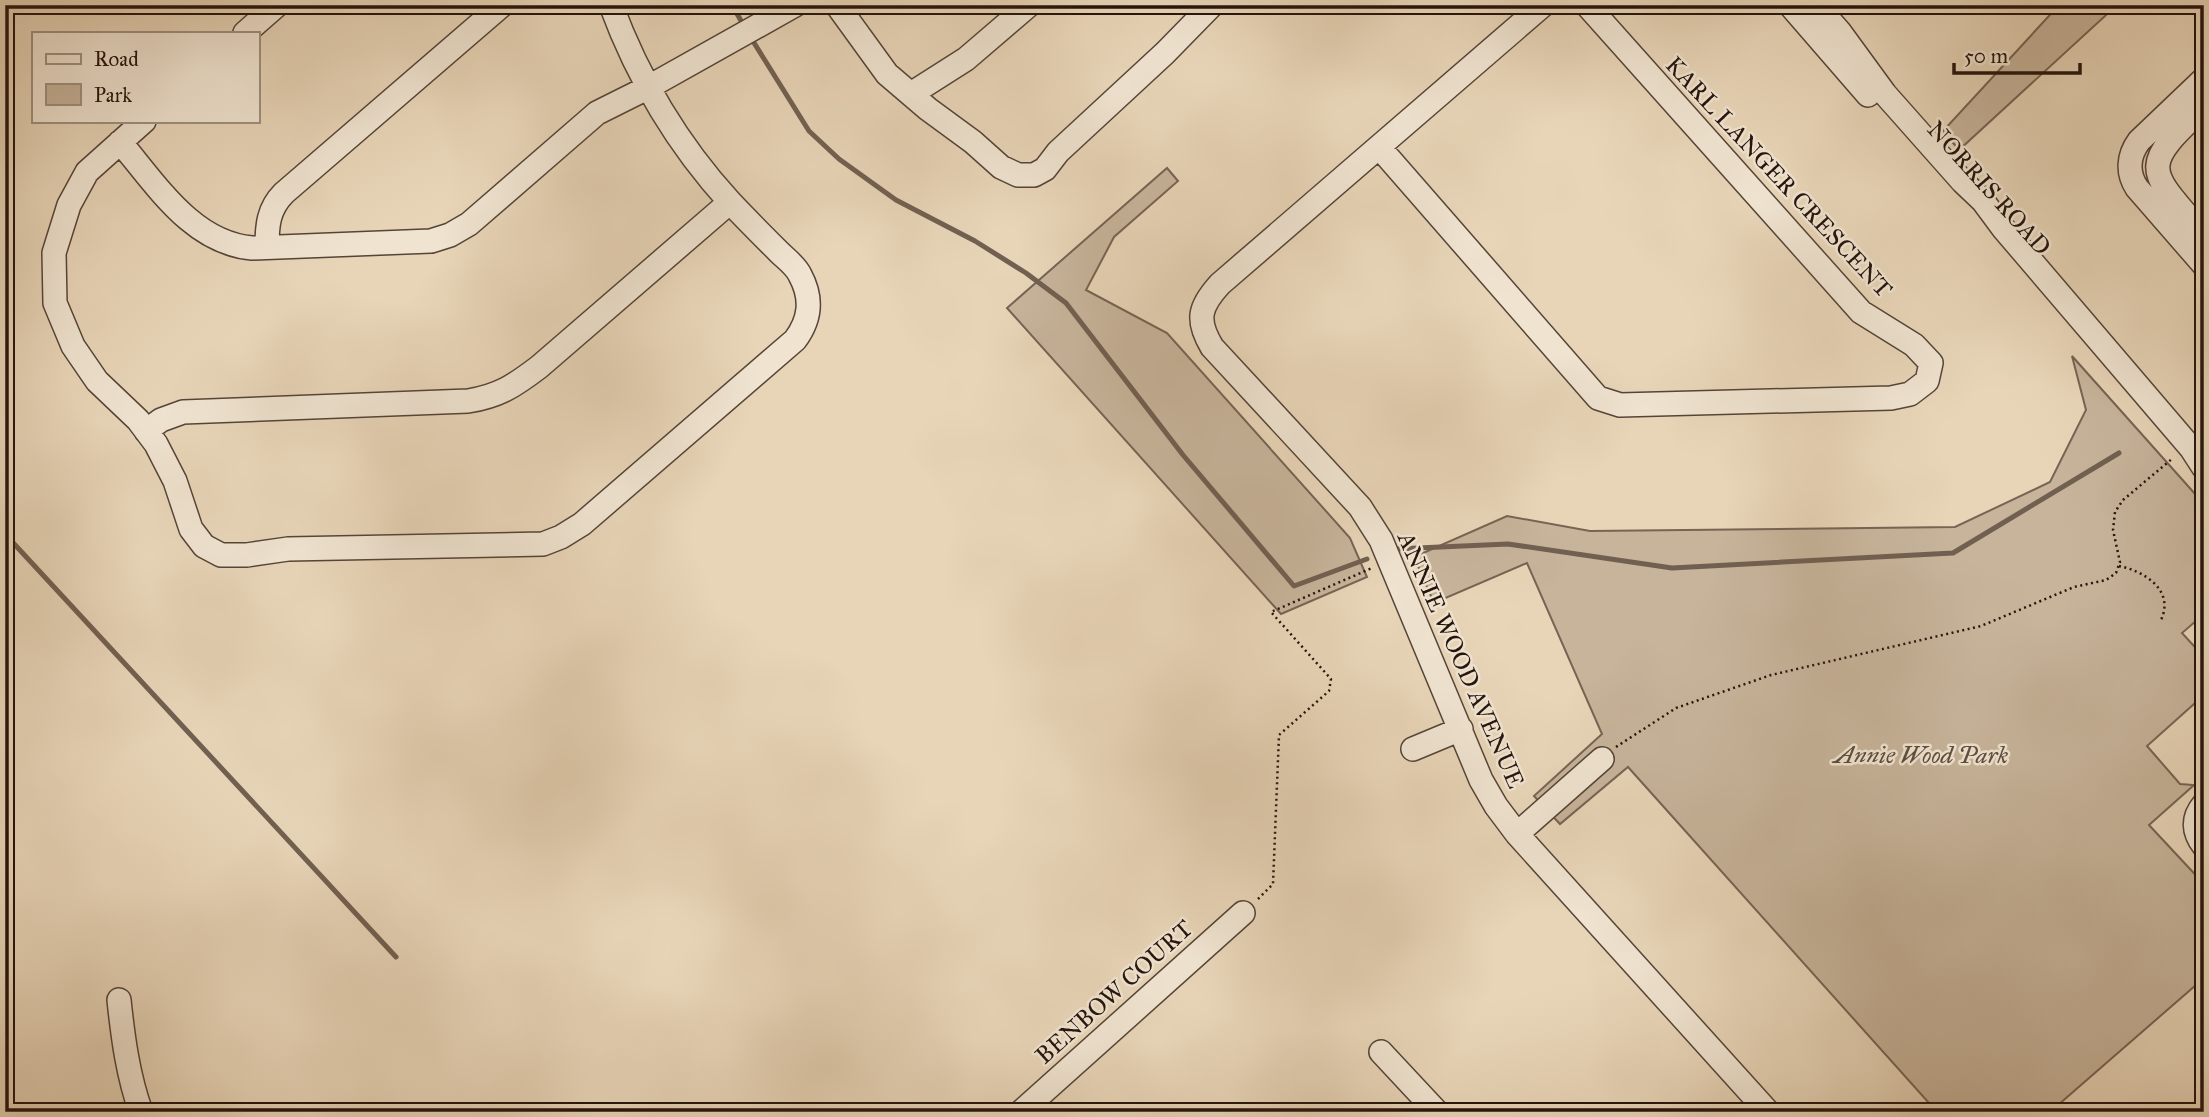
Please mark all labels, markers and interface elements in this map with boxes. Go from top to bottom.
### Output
legend [32,32,259,122]
scale bar [1954,32,2080,76]
text: 50 m [1964,43,2009,69]
text: Road [94,46,139,72]
street label: KARL LANGER CRESCENT [1659,50,1899,304]
text: Park [94,82,132,108]
street label: NORRIS ROAD [1921,115,2057,261]
street label: ANNIE WOOD AVENUE [1391,526,1531,793]
park label: Annie Wood Park [1831,740,2008,770]
street label: BENBOW COURT [1029,914,1199,1070]

